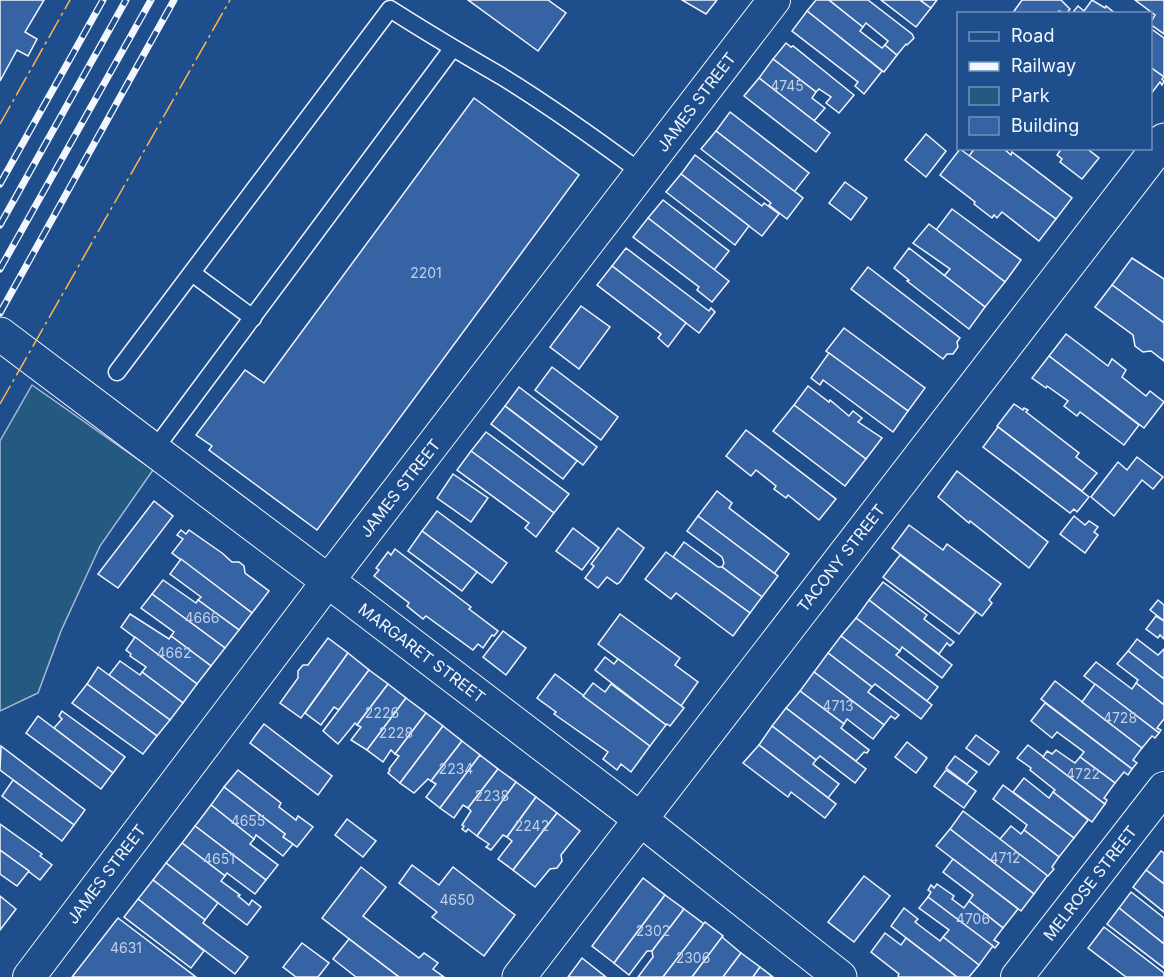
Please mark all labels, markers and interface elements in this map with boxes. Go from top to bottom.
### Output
legend [957,12,1152,150]
text: Road [1011,25,1054,46]
street label: JAMES STREET [652,48,740,156]
text: Railway [1011,55,1076,76]
house number: 4745 [770,77,804,94]
text: Park [1011,85,1050,106]
text: Building [1011,115,1079,136]
house number: 2201 [410,264,442,281]
street label: JAMES STREET [355,435,445,541]
street label: TACONY STREET [793,500,889,616]
street label: MARGARET STREET [355,599,489,707]
house number: 4666 [184,609,220,626]
house number: 4662 [157,644,191,661]
house number: 4713 [822,697,854,714]
house number: 2226 [365,704,399,721]
house number: 4728 [1103,709,1137,726]
house number: 2228 [379,724,413,741]
house number: 2234 [439,760,473,777]
house number: 4722 [1066,765,1100,782]
house number: 2238 [475,787,509,804]
house number: 4655 [231,812,265,829]
house number: 2242 [515,817,549,834]
street label: JAMES STREET [62,820,150,928]
street label: MELROSE STREET [1039,821,1141,945]
house number: 4712 [989,849,1021,866]
house number: 4651 [203,850,235,867]
house number: 4650 [439,891,475,908]
house number: 4706 [956,910,990,927]
house number: 2302 [636,922,670,939]
house number: 4631 [110,939,142,956]
house number: 2306 [676,949,710,966]

